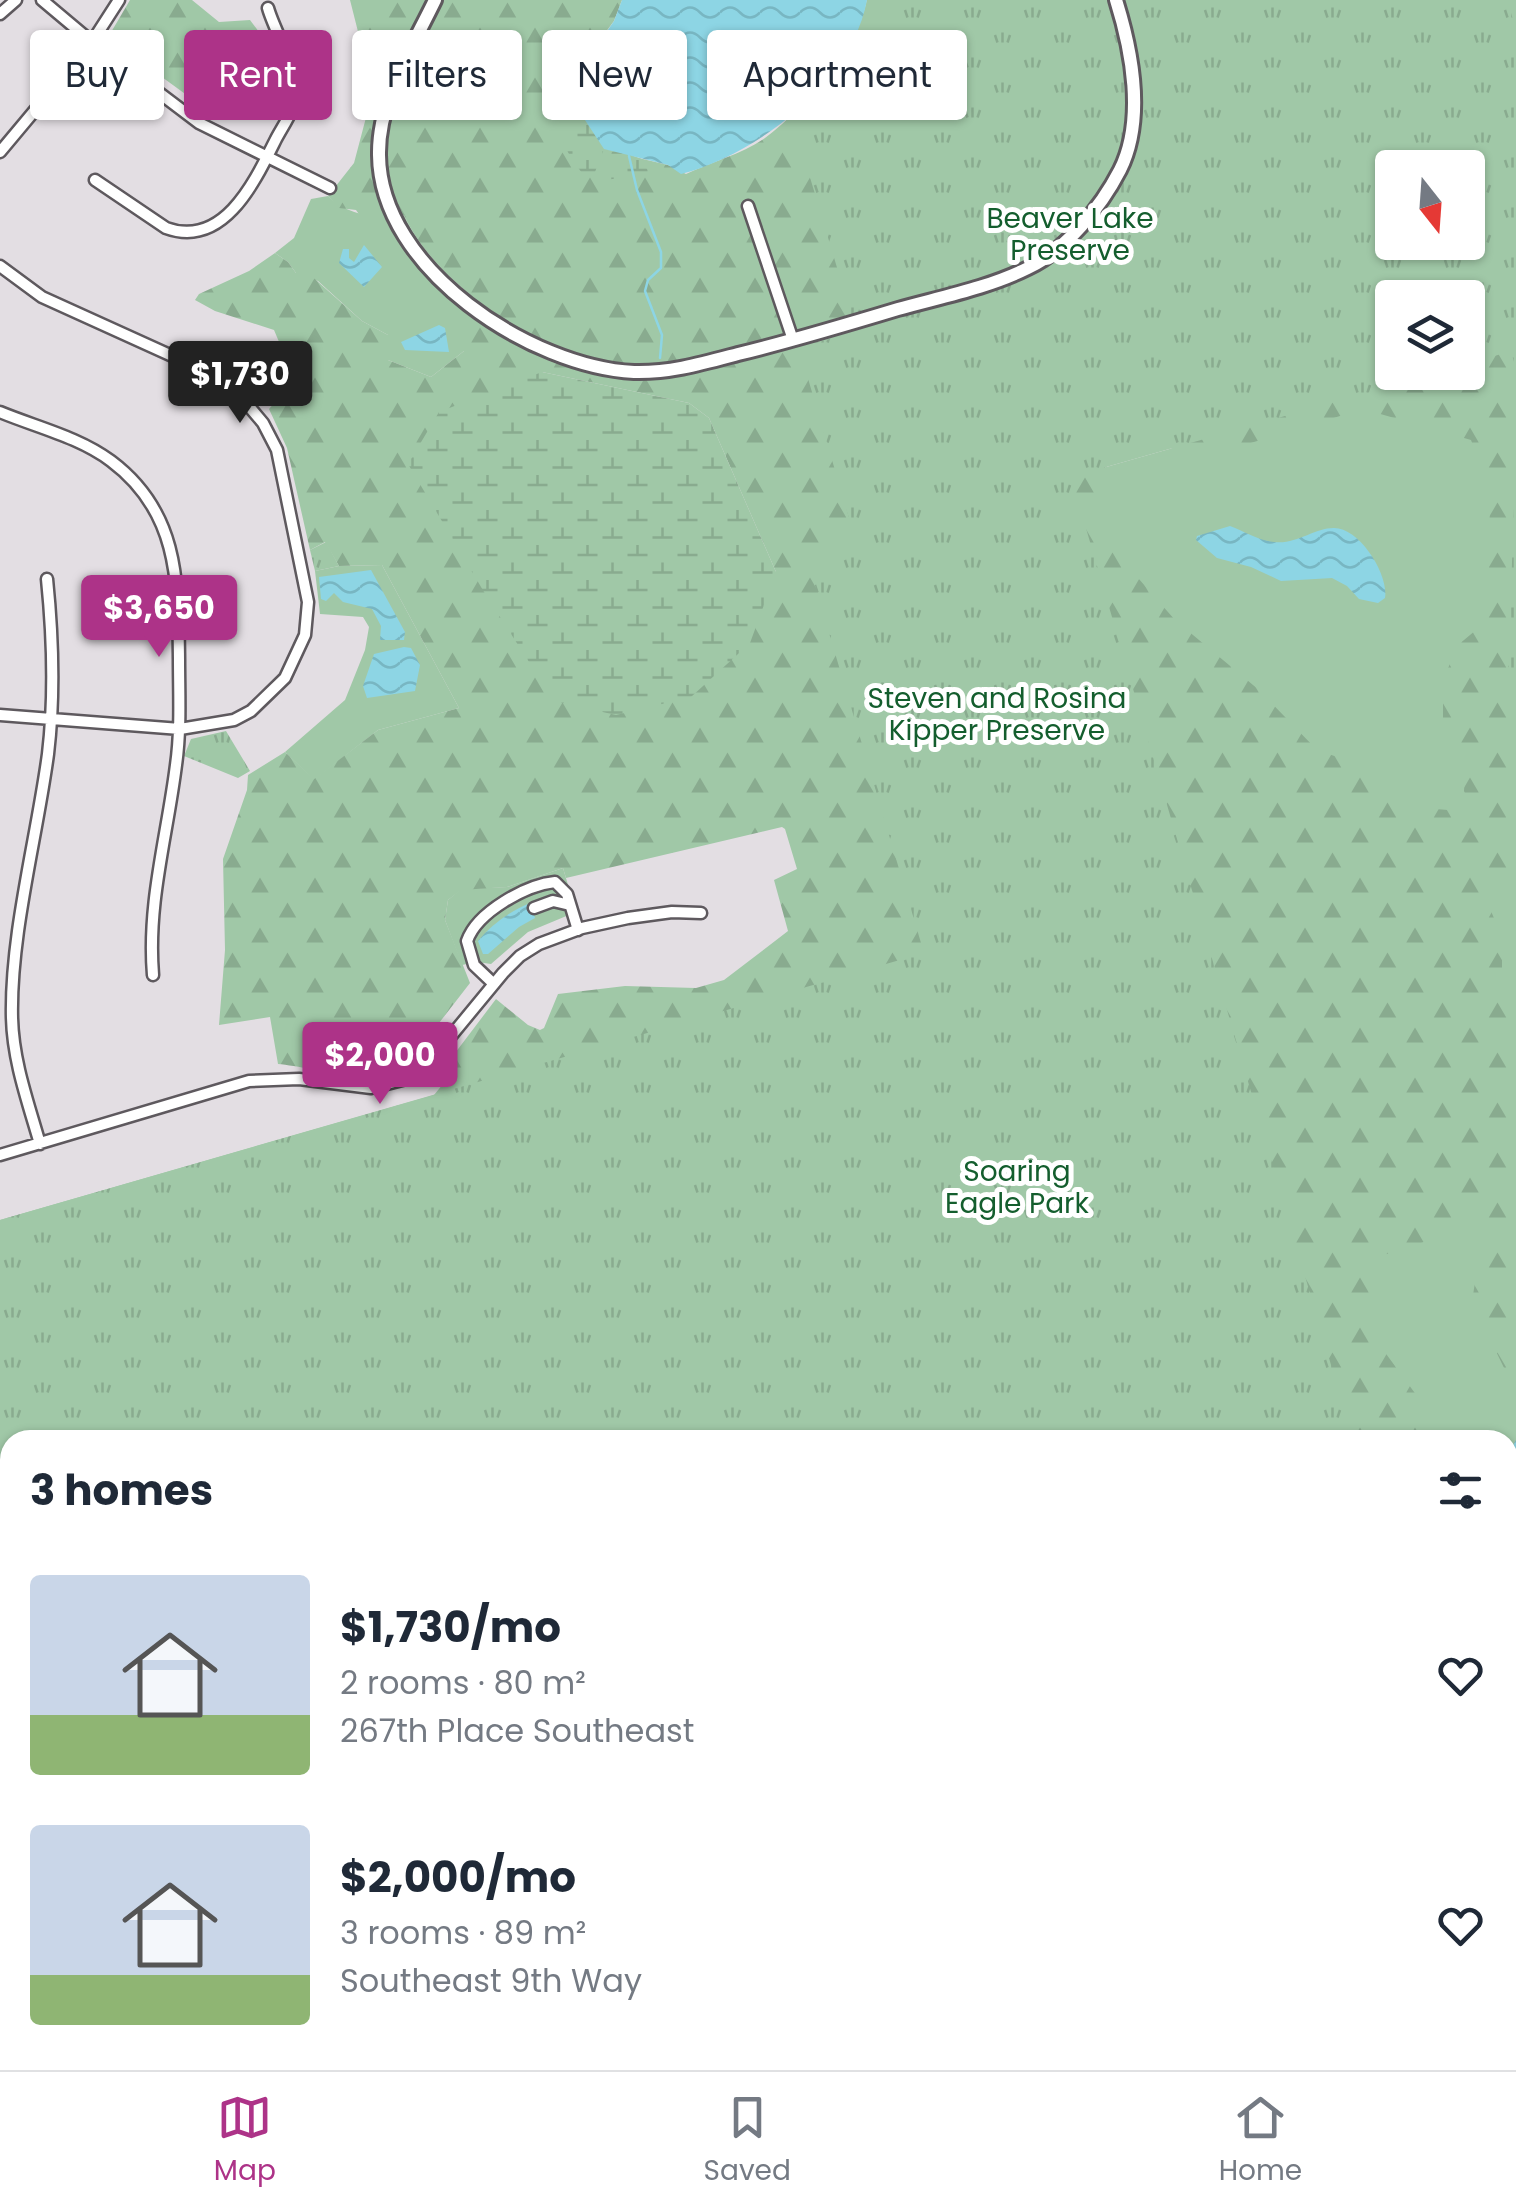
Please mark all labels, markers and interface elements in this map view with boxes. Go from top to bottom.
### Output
chip: Buy [30,30,164,120]
chip: Rent [184,30,332,120]
chip: Filters [352,30,522,120]
chip: New [542,30,687,120]
chip: Apartment [707,30,967,120]
north arrow [1375,150,1485,260]
map controls [1375,150,1485,390]
park label: Beaver Lake Preserve [986,199,1154,270]
button: layers [1375,280,1485,390]
pin: $1,730 [159,341,321,426]
text: $1,730 [190,351,290,396]
pin: $3,650 [78,575,240,660]
text: $3,650 [103,585,215,630]
park label: Steven and Rosina Kipper Preserve [867,679,1127,750]
pin: $2,000 [299,1022,461,1107]
text: $2,000 [324,1032,436,1077]
park label: Soaring Eagle Park [945,1152,1090,1223]
text: 3 homes [30,1461,213,1520]
icon: filters [1433,1463,1488,1518]
text: $1,730/mo [340,1598,561,1657]
icon: home [110,1615,230,1735]
icon: heart [1433,1648,1488,1703]
text: 2 rooms · 80 m² [340,1660,586,1705]
text: 267th Place Southeast [340,1708,694,1753]
text: $2,000/mo [340,1848,576,1907]
icon: home [110,1865,230,1985]
icon: heart [1433,1898,1488,1953]
text: 3 rooms · 89 m² [340,1910,586,1955]
text: Southeast 9th Way [340,1958,642,2003]
tab: Map [214,2090,276,2192]
tab: Saved [704,2090,791,2192]
tab: Home [1219,2090,1302,2192]

